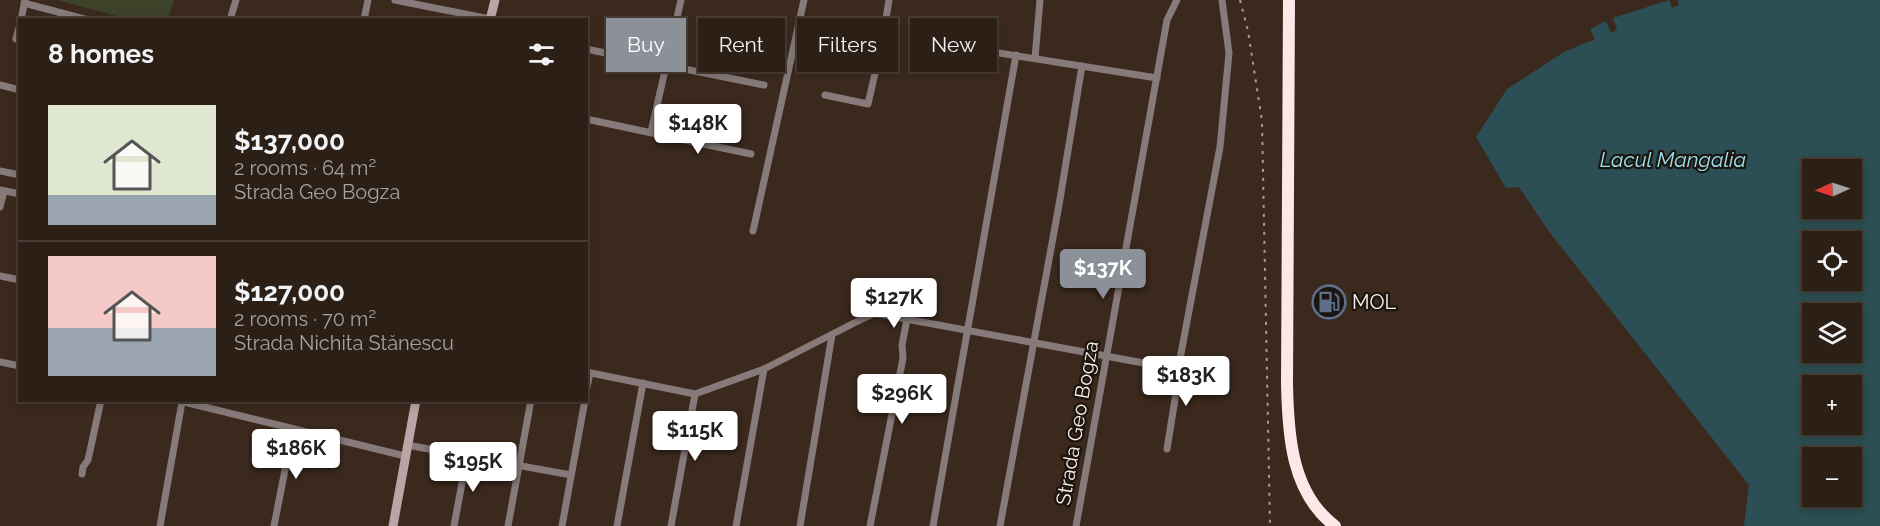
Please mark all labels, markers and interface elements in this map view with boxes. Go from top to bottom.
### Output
chip: Buy [606,18,686,72]
chip: Rent [698,18,785,72]
chip: Filters [797,18,898,72]
chip: New [910,18,997,72]
icon: filters [525,38,558,71]
text: 8 homes [48,39,154,69]
pin: $148K [656,104,740,155]
text: $148K [668,111,728,135]
text: $137,000 [234,126,345,156]
icon: home [96,129,168,201]
water label: Lacul Mangalia [1600,147,1746,172]
text: 2 rooms · 64 m² [234,156,376,180]
north arrow [1802,159,1862,219]
map controls [1802,159,1862,507]
text: Strada Geo Bogza [234,180,400,204]
button: locate [1802,231,1862,291]
pin: $137K [1061,249,1145,300]
text: $137K [1074,256,1132,280]
text: $127,000 [234,277,345,307]
pin: $127K [852,278,936,329]
icon: home [96,280,168,352]
fuel station icon: MOL [1311,284,1347,320]
text: $127K [865,285,923,309]
place label: MOL [1352,290,1397,314]
button: layers [1802,303,1862,363]
text: 2 rooms · 70 m² [234,307,376,331]
text: Strada Nichita Stănescu [234,331,454,355]
street label: Strada Geo Bogza [1051,339,1103,507]
pin: $183K [1144,356,1228,407]
text: $183K [1156,363,1216,387]
pin: $296K [860,374,944,425]
button: + [1802,375,1862,435]
text: $296K [871,381,933,405]
pin: $115K [653,411,737,462]
text: $115K [667,418,723,442]
pin: $186K [254,429,338,480]
text: $186K [266,436,326,460]
pin: $195K [431,442,515,493]
button: − [1802,447,1862,507]
text: $195K [444,449,502,473]

